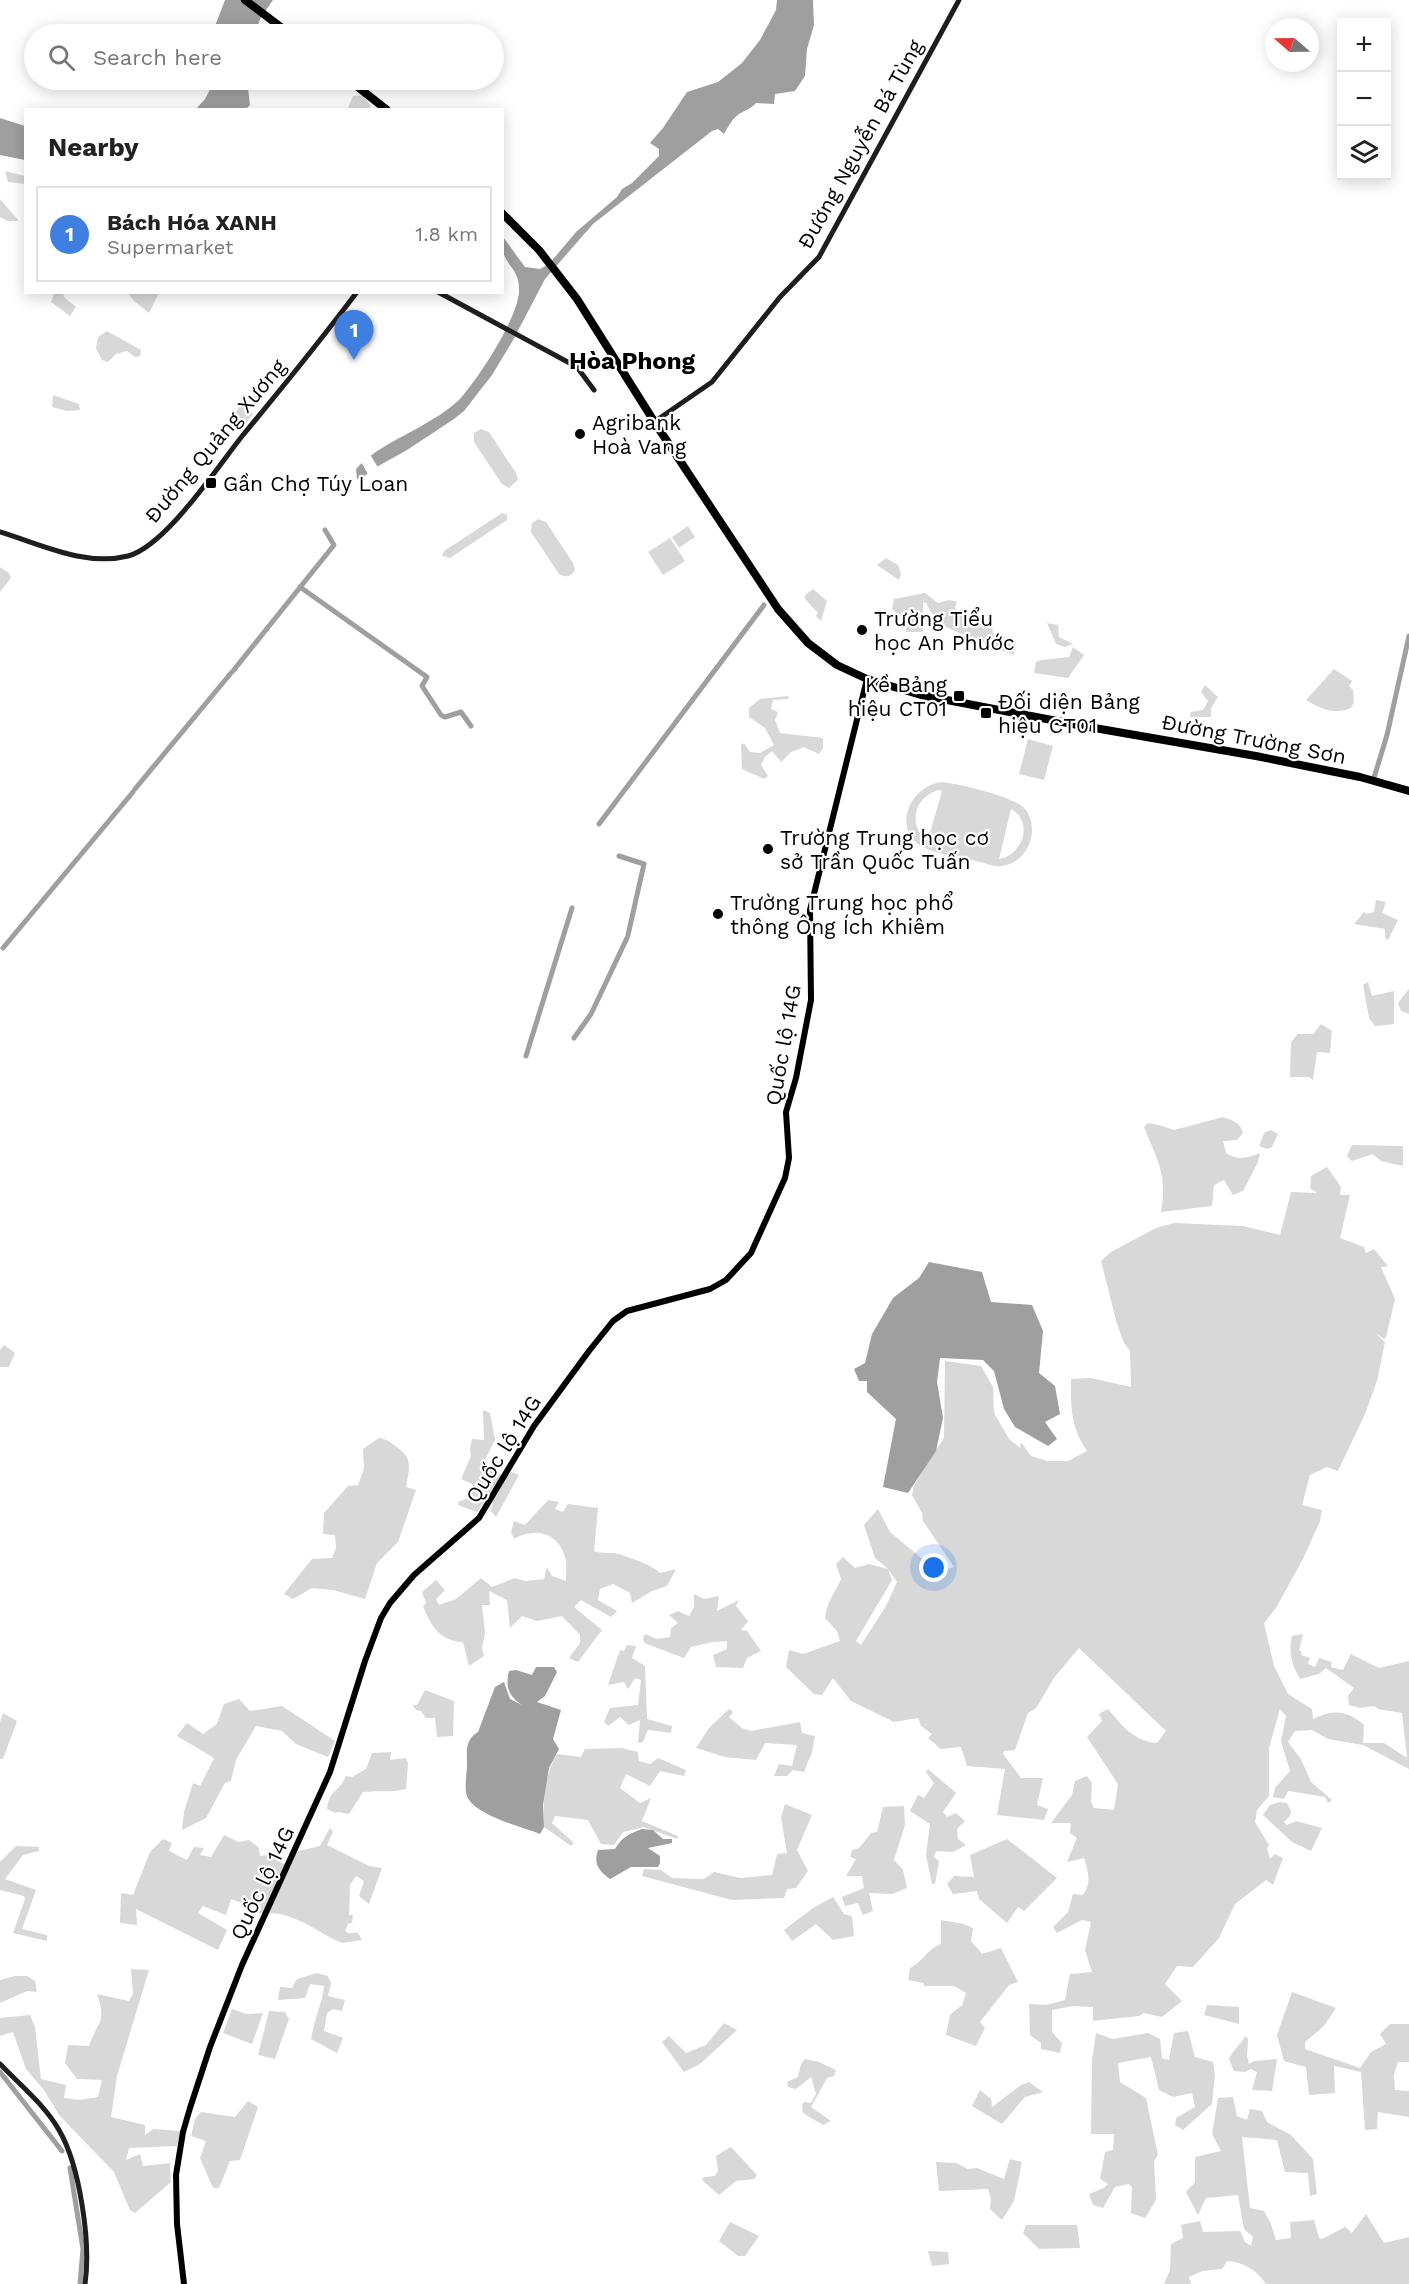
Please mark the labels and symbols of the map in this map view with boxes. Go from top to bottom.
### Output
north arrow [1265,18,1319,72]
street label: Đường Nguyễn Bá Tùng [792,34,928,253]
pin: 1 [334,310,374,360]
district label: Hòa Phong [569,347,696,375]
street label: Đường Quảng Xương [139,353,291,528]
place label: Agribank Hoà Vang [592,410,687,459]
marker: Agribank Hoà Vang [573,427,587,441]
place label: Gần Chợ Túy Loan [223,471,408,496]
marker: Gần Chợ Túy Loan [204,476,218,490]
place label: Trường Tiểu học An Phước [874,606,1015,655]
marker: Trường Tiểu học An Phước [855,623,869,637]
place label: Kề Bảng hiệu CT01 [848,672,948,721]
marker: Kề Bảng hiệu CT01 [952,689,966,703]
place label: Đối diện Bảng hiệu CT01 [998,689,1140,738]
marker: Đối diện Bảng hiệu CT01 [979,706,993,720]
street label: Đường Trường Sơn [1160,709,1348,769]
place label: Trường Trung học cơ sở Trần Quốc Tuấn [780,825,989,874]
marker: Trường Trung học cơ sở Trần Quốc Tuấn [761,842,775,856]
place label: Trường Trung học phổ thông Ông Ích Khiêm [730,890,954,939]
marker: Trường Trung học phổ thông Ông Ích Khiêm [711,907,725,921]
street label: Quốc lộ 14G [760,983,806,1107]
street label: Quốc lộ 14G [460,1391,546,1507]
your location [919,1553,948,1582]
street label: Quốc lộ 14G [225,1822,299,1944]

